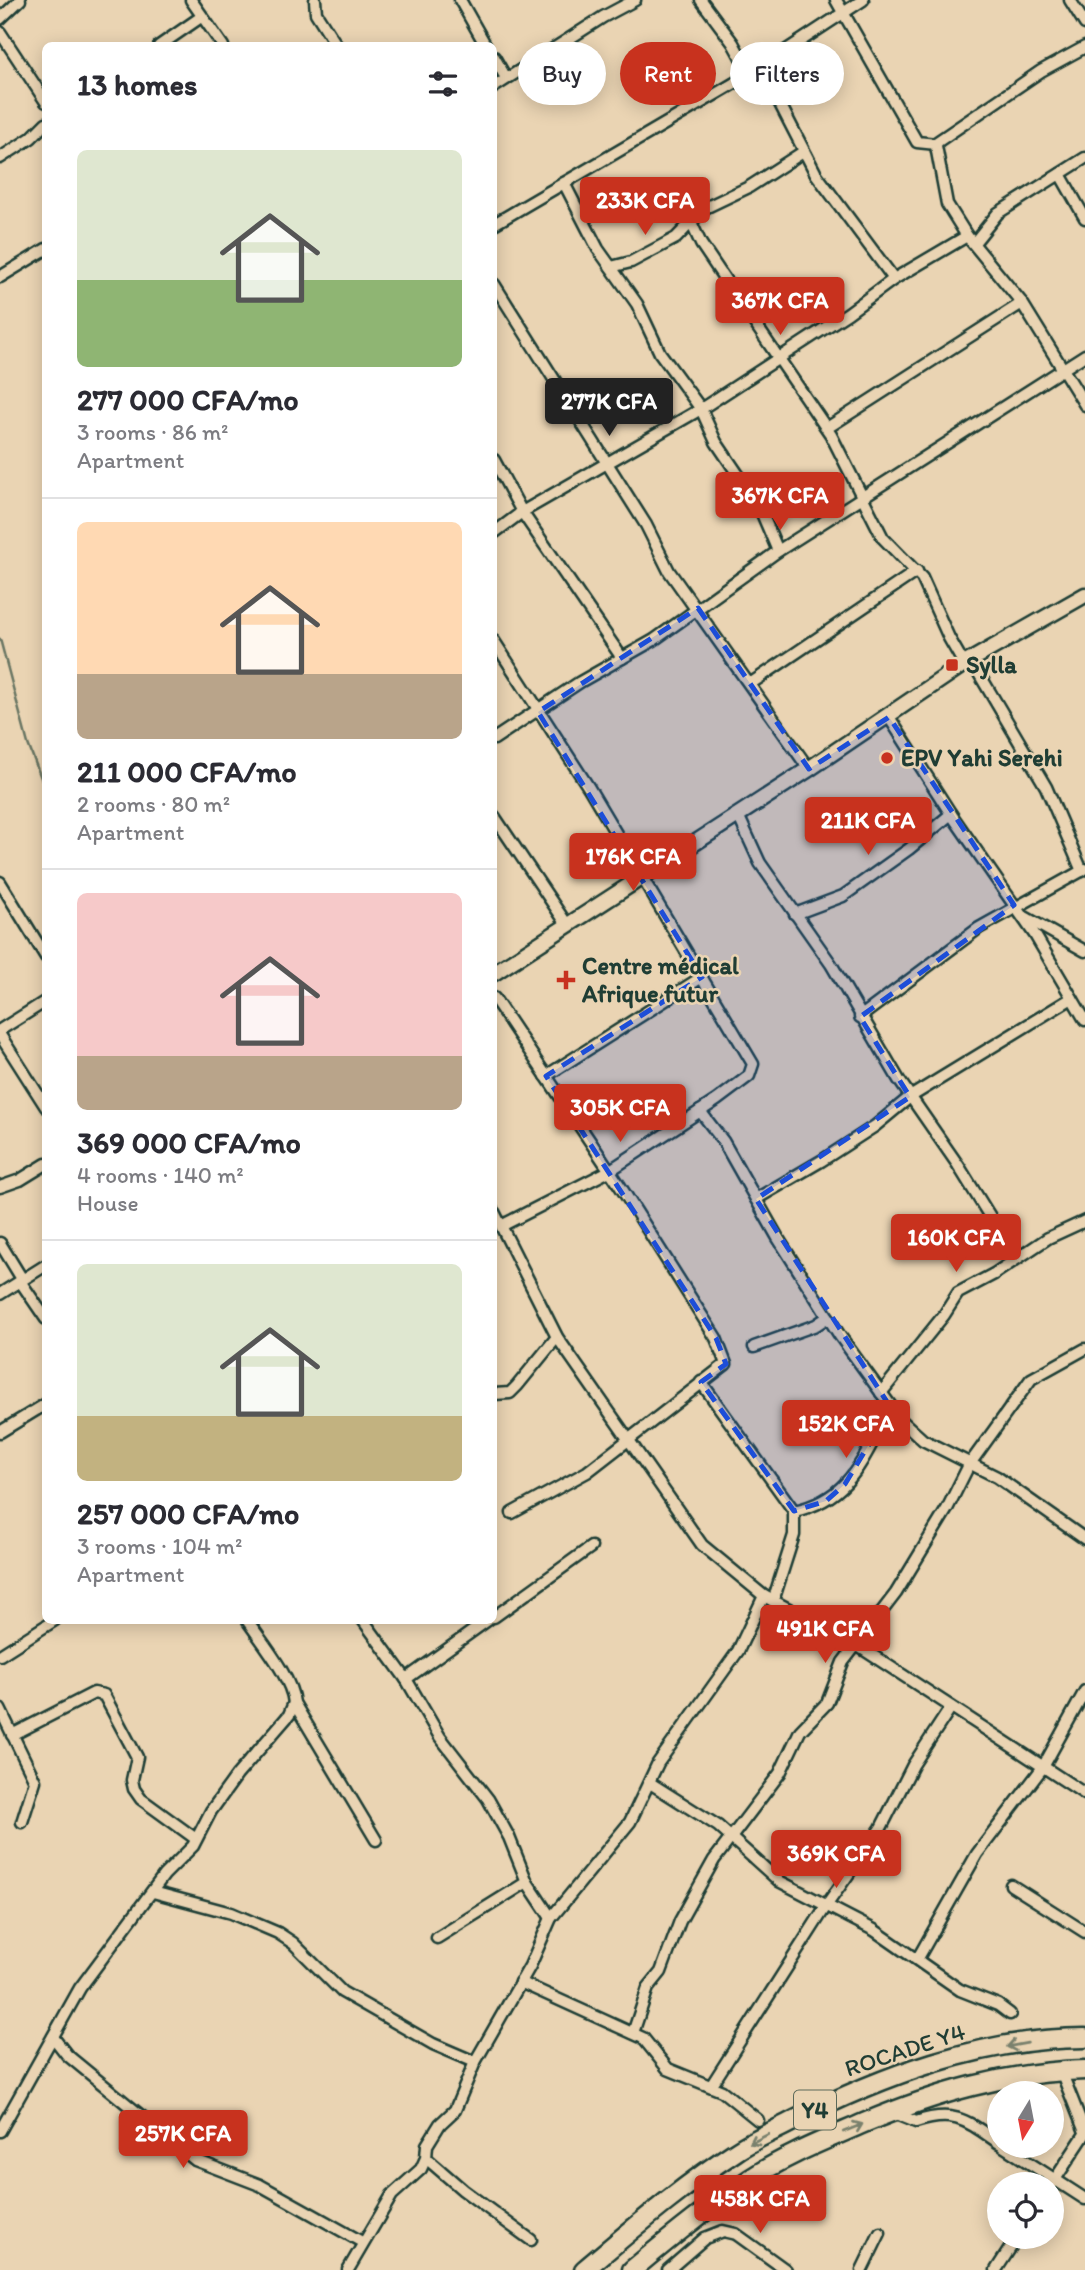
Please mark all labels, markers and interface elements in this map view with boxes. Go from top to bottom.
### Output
chip: Buy [518,42,606,105]
chip: Rent [620,42,716,105]
chip: Filters [730,42,844,105]
icon: filters [424,65,462,103]
text: 13 homes [77,66,197,103]
pin: 233K CFA [573,177,717,237]
text: 233K CFA [596,186,694,214]
icon: home [207,195,333,321]
pin: 367K CFA [708,278,852,337]
text: 367K CFA [731,286,829,314]
pin: 277K CFA [537,378,681,438]
text: 277 000 CFA/mo [77,381,299,418]
text: 277K CFA [561,387,657,415]
text: 3 rooms · 86 m² [77,418,229,446]
text: Apartment [77,446,184,474]
pin: 367K CFA [708,472,852,532]
text: 367K CFA [731,481,829,509]
icon: home [207,567,333,693]
place label: Sylla [966,650,1017,680]
marker: Sylla [944,657,960,673]
place label: EPV Yahi Serehi [901,743,1063,772]
marker: EPV Yahi Serehi [879,750,895,766]
text: 211 000 CFA/mo [77,753,297,790]
text: 2 rooms · 80 m² [77,790,230,818]
pin: 211K CFA [796,798,940,857]
text: 211K CFA [821,806,915,834]
text: Apartment [77,818,184,846]
pin: 176K CFA [561,834,705,893]
text: 176K CFA [585,842,681,870]
icon: home [207,938,333,1064]
place label: Centre médical Afrique futur [581,951,739,1009]
marker: Centre médical Afrique futur [556,970,576,990]
pin: 305K CFA [548,1084,692,1144]
text: 305K CFA [570,1093,670,1121]
text: 369 000 CFA/mo [77,1124,301,1161]
text: 4 rooms · 140 m² [77,1161,244,1189]
text: House [77,1189,139,1217]
pin: 160K CFA [884,1214,1028,1274]
text: 160K CFA [907,1223,1005,1251]
icon: home [207,1309,333,1435]
pin: 152K CFA [774,1400,918,1460]
text: 152K CFA [798,1409,894,1437]
text: 257 000 CFA/mo [77,1495,299,1532]
text: 3 rooms · 104 m² [77,1532,242,1560]
text: Apartment [77,1560,184,1588]
pin: 491K CFA [753,1606,897,1665]
text: 491K CFA [776,1614,874,1642]
pin: 369K CFA [764,1830,908,1890]
text: 369K CFA [787,1839,885,1867]
street label: ROCADE Y4 [841,2016,969,2083]
one-way arrow [1006,2039,1029,2052]
north arrow [987,2081,1064,2158]
map controls [987,2081,1064,2249]
road number: Y4 [794,2090,836,2130]
pin: 257K CFA [111,2110,255,2170]
text: 257K CFA [135,2119,231,2147]
one-way arrow [842,2120,863,2133]
one-way arrow [749,2132,770,2146]
button: locate [987,2172,1064,2249]
pin: 458K CFA [688,2176,832,2235]
text: 458K CFA [710,2184,810,2212]

